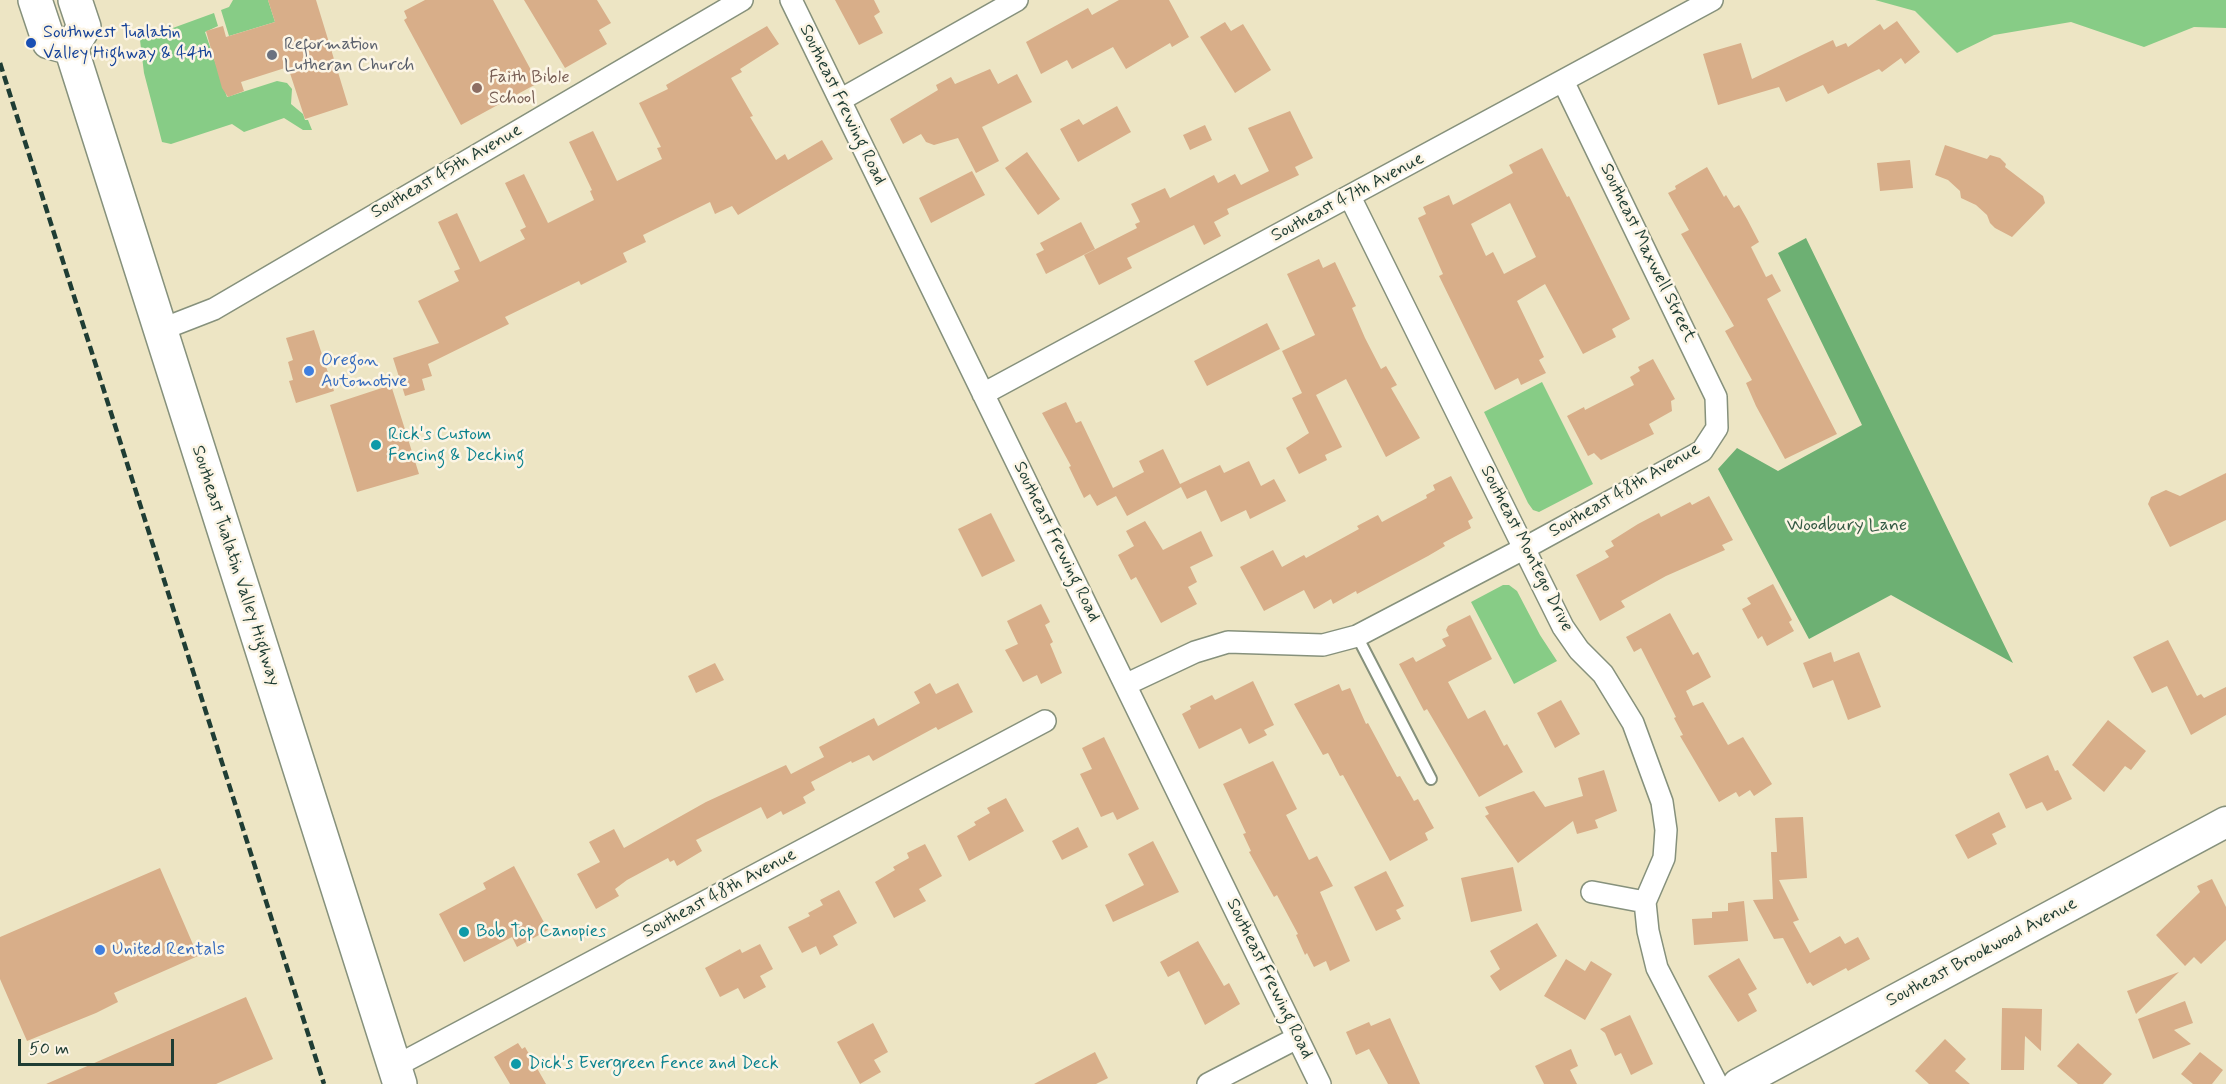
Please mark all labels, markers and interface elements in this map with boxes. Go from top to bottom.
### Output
street label: Southeast Frewing Road [794,21,890,189]
place label: Southwest Tualatin Valley Highway & 44th [43,22,213,64]
place label: Reformation Lutheran Church [284,34,414,76]
marker: Southwest Tualatin Valley Highway & 44th [24,36,38,50]
marker: Reformation Lutheran Church [265,48,279,62]
place label: Faith Bible School [489,67,570,110]
marker: Faith Bible School [470,81,484,95]
street label: Southeast 45th Avenue [368,120,526,224]
street label: Southeast 47th Avenue [1268,149,1428,247]
street label: Southeast Maxwell Street [1594,160,1700,346]
place label: Oregon Automotive [321,350,408,392]
marker: Oregon Automotive [302,364,316,378]
place label: Rick's Custom Fencing & Decking [388,424,524,466]
marker: Rick's Custom Fencing & Decking [369,438,383,452]
street label: Southeast 48th Avenue [1546,439,1704,543]
street label: Southeast Tualatin Valley Highway [186,443,284,689]
street label: Southeast Frewing Road [1008,458,1104,626]
street label: Southeast Montego Drive [1475,462,1577,636]
park label: Woodbury Lane [1787,515,1907,537]
street label: Southeast 48th Avenue [640,844,800,944]
street label: Southeast Brookwood Avenue [1883,894,2081,1012]
street label: Southeast Frewing Road [1221,895,1317,1063]
place label: Bob Top Canopies [476,921,606,943]
marker: Bob Top Canopies [457,925,471,939]
place label: United Rentals [112,939,225,961]
marker: United Rentals [93,943,107,957]
scale bar [21,1027,177,1065]
text: 50 m [29,1037,69,1061]
place label: Dick's Evergreen Fence and Deck [528,1053,779,1075]
marker: Dick's Evergreen Fence and Deck [509,1057,523,1071]

